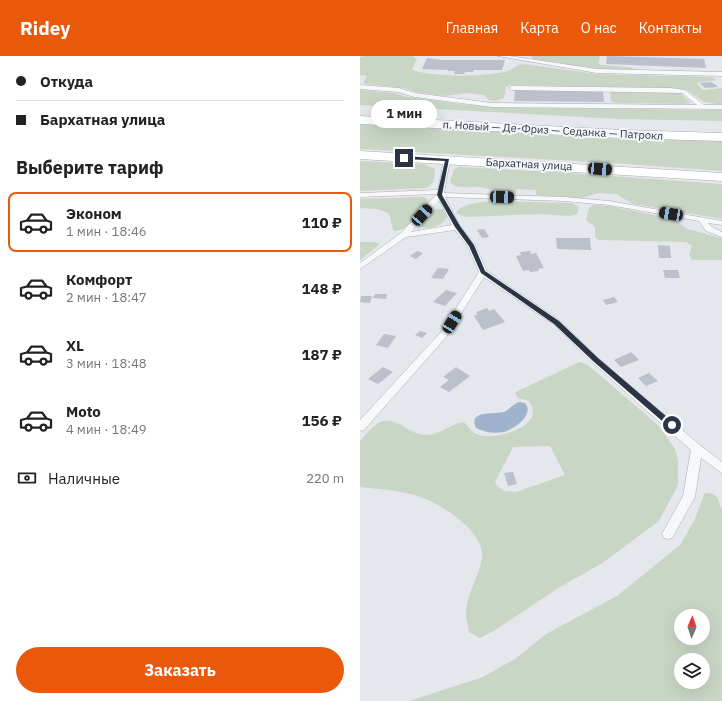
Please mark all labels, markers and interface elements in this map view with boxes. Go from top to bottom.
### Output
text: Ridey [20,16,70,40]
text: Главная [446,19,498,37]
text: Карта [520,19,559,37]
text: О нас [581,19,617,37]
text: Контакты [639,19,702,37]
text: Откуда [40,72,93,91]
callout: 1 мин [371,100,437,128]
text: 1 мин [386,105,422,122]
text: Бархатная улица [40,110,165,129]
street label: п. Новый — Де-Фриз — Седанка — Патрокл [442,117,664,143]
route end [395,149,413,167]
street label: Бархатная улица [485,155,573,173]
text: Выберите тариф [16,156,163,179]
car [588,162,612,176]
car [490,191,514,203]
car [410,202,434,228]
icon: car [18,204,54,240]
text: Эконом [66,204,122,223]
car [658,206,684,222]
text: 110 ₽ [302,213,342,232]
text: 1 мин · 18:46 [66,223,147,240]
icon: car [18,270,54,306]
text: Комфорт [66,270,132,289]
text: 148 ₽ [302,279,342,298]
text: 2 мин · 18:47 [66,289,147,306]
car [441,309,463,335]
icon: car [18,336,54,372]
text: XL [66,336,84,355]
text: 187 ₽ [302,345,342,364]
text: 3 мин · 18:48 [66,355,147,372]
icon: car [18,402,54,438]
text: Moto [66,402,101,421]
text: 156 ₽ [302,411,342,430]
route start [663,416,681,434]
text: 4 мин · 18:49 [66,421,147,438]
icon: cash [16,467,38,489]
text: Наличные [48,469,120,488]
text: 220 m [306,470,344,487]
north arrow [674,609,710,645]
map controls [674,609,710,689]
button: Заказать [16,647,344,693]
button: layers [674,653,710,689]

